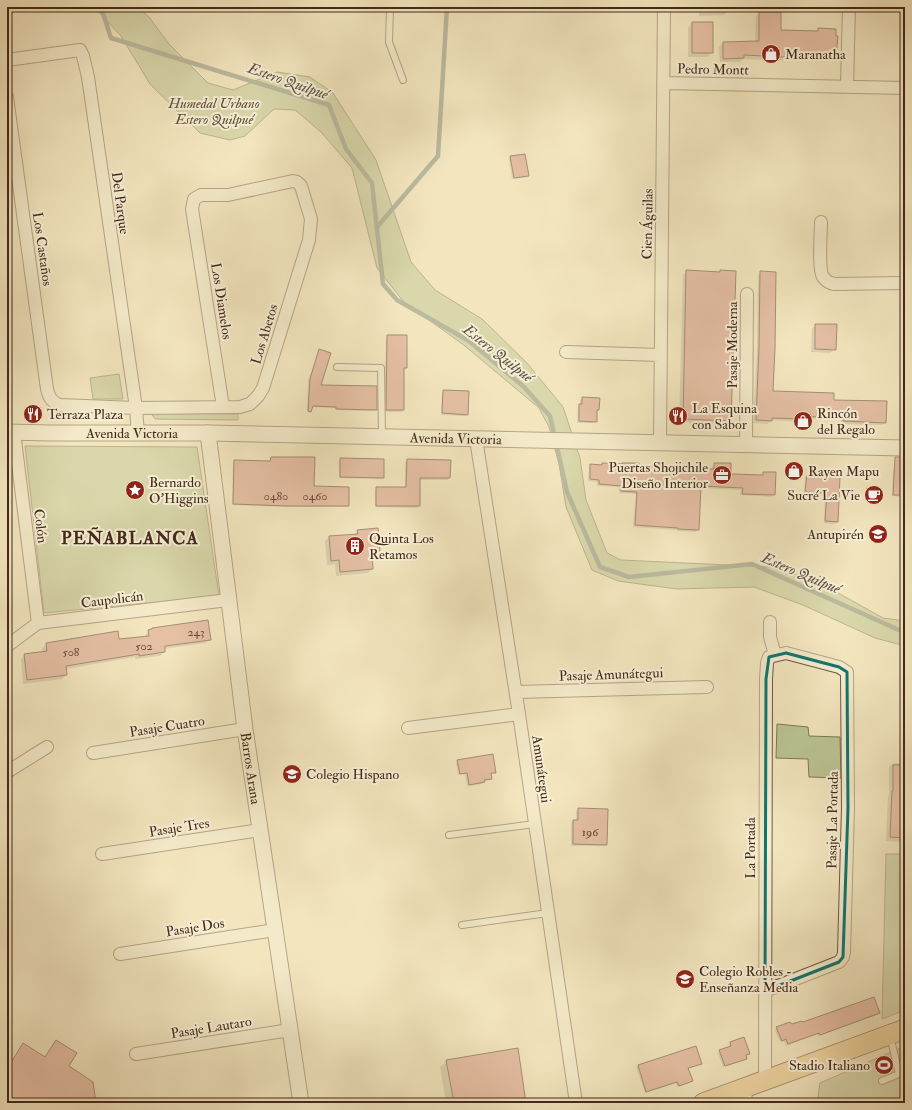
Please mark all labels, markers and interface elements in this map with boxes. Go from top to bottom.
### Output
shop icon: Maranatha [760,43,782,65]
place label: Maranatha [785,46,846,63]
water label: Estero Quilpué [244,59,333,105]
street label: Pedro Montt [677,60,749,79]
park label: Humedal Urbano Estero Quilpué [167,95,260,129]
street label: Del Parque [108,171,133,236]
street label: Cien Águilas [638,188,657,260]
street label: Los Castaños [29,211,56,287]
street label: Los Diamelos [207,262,236,341]
street label: Pasaje Moderna [724,301,741,389]
street label: Los Abetos [247,302,282,366]
water label: Estero Quilpué [458,319,539,389]
place label: La Esquina con Sabor [692,400,757,433]
restaurant icon: Terraza Plaza [22,403,44,425]
restaurant icon: La Esquina con Sabor [667,405,689,427]
place label: Rincón del Regalo [817,405,875,438]
place label: Terraza Plaza [47,406,123,423]
shop icon: Rincón del Regalo [792,410,814,432]
street label: Avenida Victoria [85,425,178,442]
street label: Avenida Victoria [409,429,502,448]
place label: Puertas Shojichile Diseño Interior [609,459,709,492]
shop icon: Rayen Mapu [783,460,805,482]
place label: Rayen Mapu [808,463,879,481]
office icon: Puertas Shojichile Diseño Interior [711,464,733,486]
place label: Bernardo O'Higgins [149,474,209,507]
place icon: Bernardo O'Higgins [124,479,146,501]
cafe icon: Sucré La Vie [863,484,885,506]
place label: Sucré La Vie [787,487,860,504]
house number: 0480 [264,489,288,504]
house number: 0460 [303,489,327,504]
street label: Colón [30,508,51,544]
school or university icon: Antupirén [867,523,889,545]
district label: PEÑABLANCA [61,526,199,550]
place label: Antupirén [806,526,864,544]
place label: Quinta Los Retamos [369,530,434,563]
building icon: Quinta Los Retamos [344,535,366,557]
water label: Estero Quilpué [758,548,846,600]
street label: Caupolicán [80,587,144,613]
house number: 243 [187,625,205,640]
house number: 502 [135,639,153,654]
house number: 508 [63,645,80,660]
street label: Pasaje Amunátegui [559,664,664,685]
street label: Pasaje Cuatro [128,712,206,741]
street label: Barros Arana [237,731,264,806]
street label: Amunátegui [528,733,555,804]
school or university icon: Colegio Hispano [281,763,303,785]
place label: Colegio Hispano [306,766,400,784]
street label: Pasaje La Portada [823,771,842,869]
street label: Pasaje Tres [148,814,211,841]
street label: La Portada [742,817,759,879]
house number: 196 [582,825,599,840]
street label: Pasaje Dos [165,914,226,941]
place label: Colegio Robles - Enseñanza Media [699,963,798,996]
school or university icon: Colegio Robles - Enseñanza Media [674,968,696,990]
street label: Pasaje Lautaro [169,1013,253,1042]
sports icon: Stadio Italiano [873,1054,895,1076]
place label: Stadio Italiano [789,1057,870,1074]

